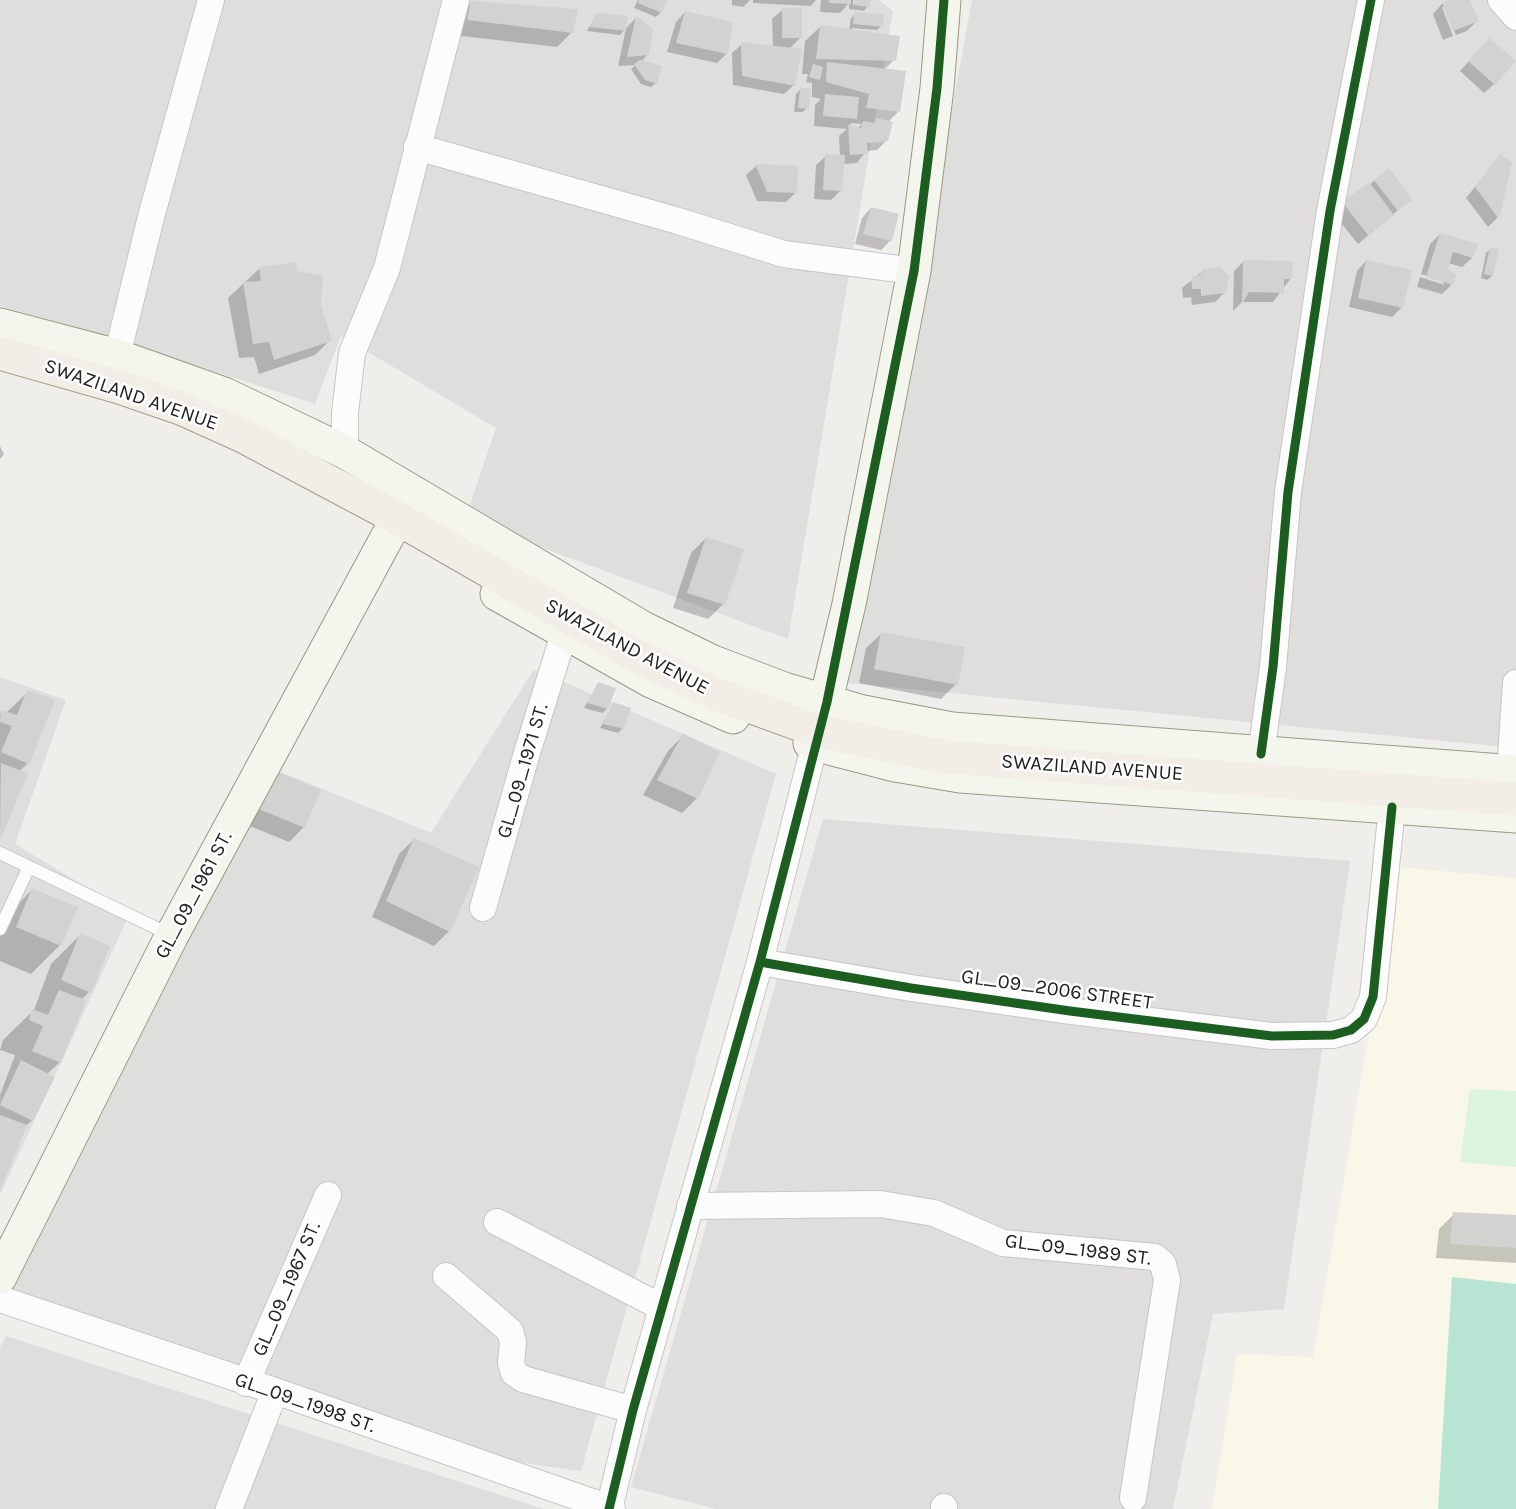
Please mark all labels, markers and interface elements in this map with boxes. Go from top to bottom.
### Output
street label: SWAZILAND AVENUE [41,354,221,436]
street label: SWAZILAND AVENUE [541,594,713,700]
street label: GL_09_1971 ST. [492,701,554,841]
street label: SWAZILAND AVENUE [1000,750,1184,786]
street label: GL_09_1961 ST. [150,827,238,963]
street label: GL_09_2006 STREET [960,965,1154,1015]
street label: GL_09_1967 ST. [248,1218,326,1360]
street label: GL_09_1989 ST. [1003,1229,1153,1271]
street label: GL_09_1998 ST. [232,1368,378,1438]

